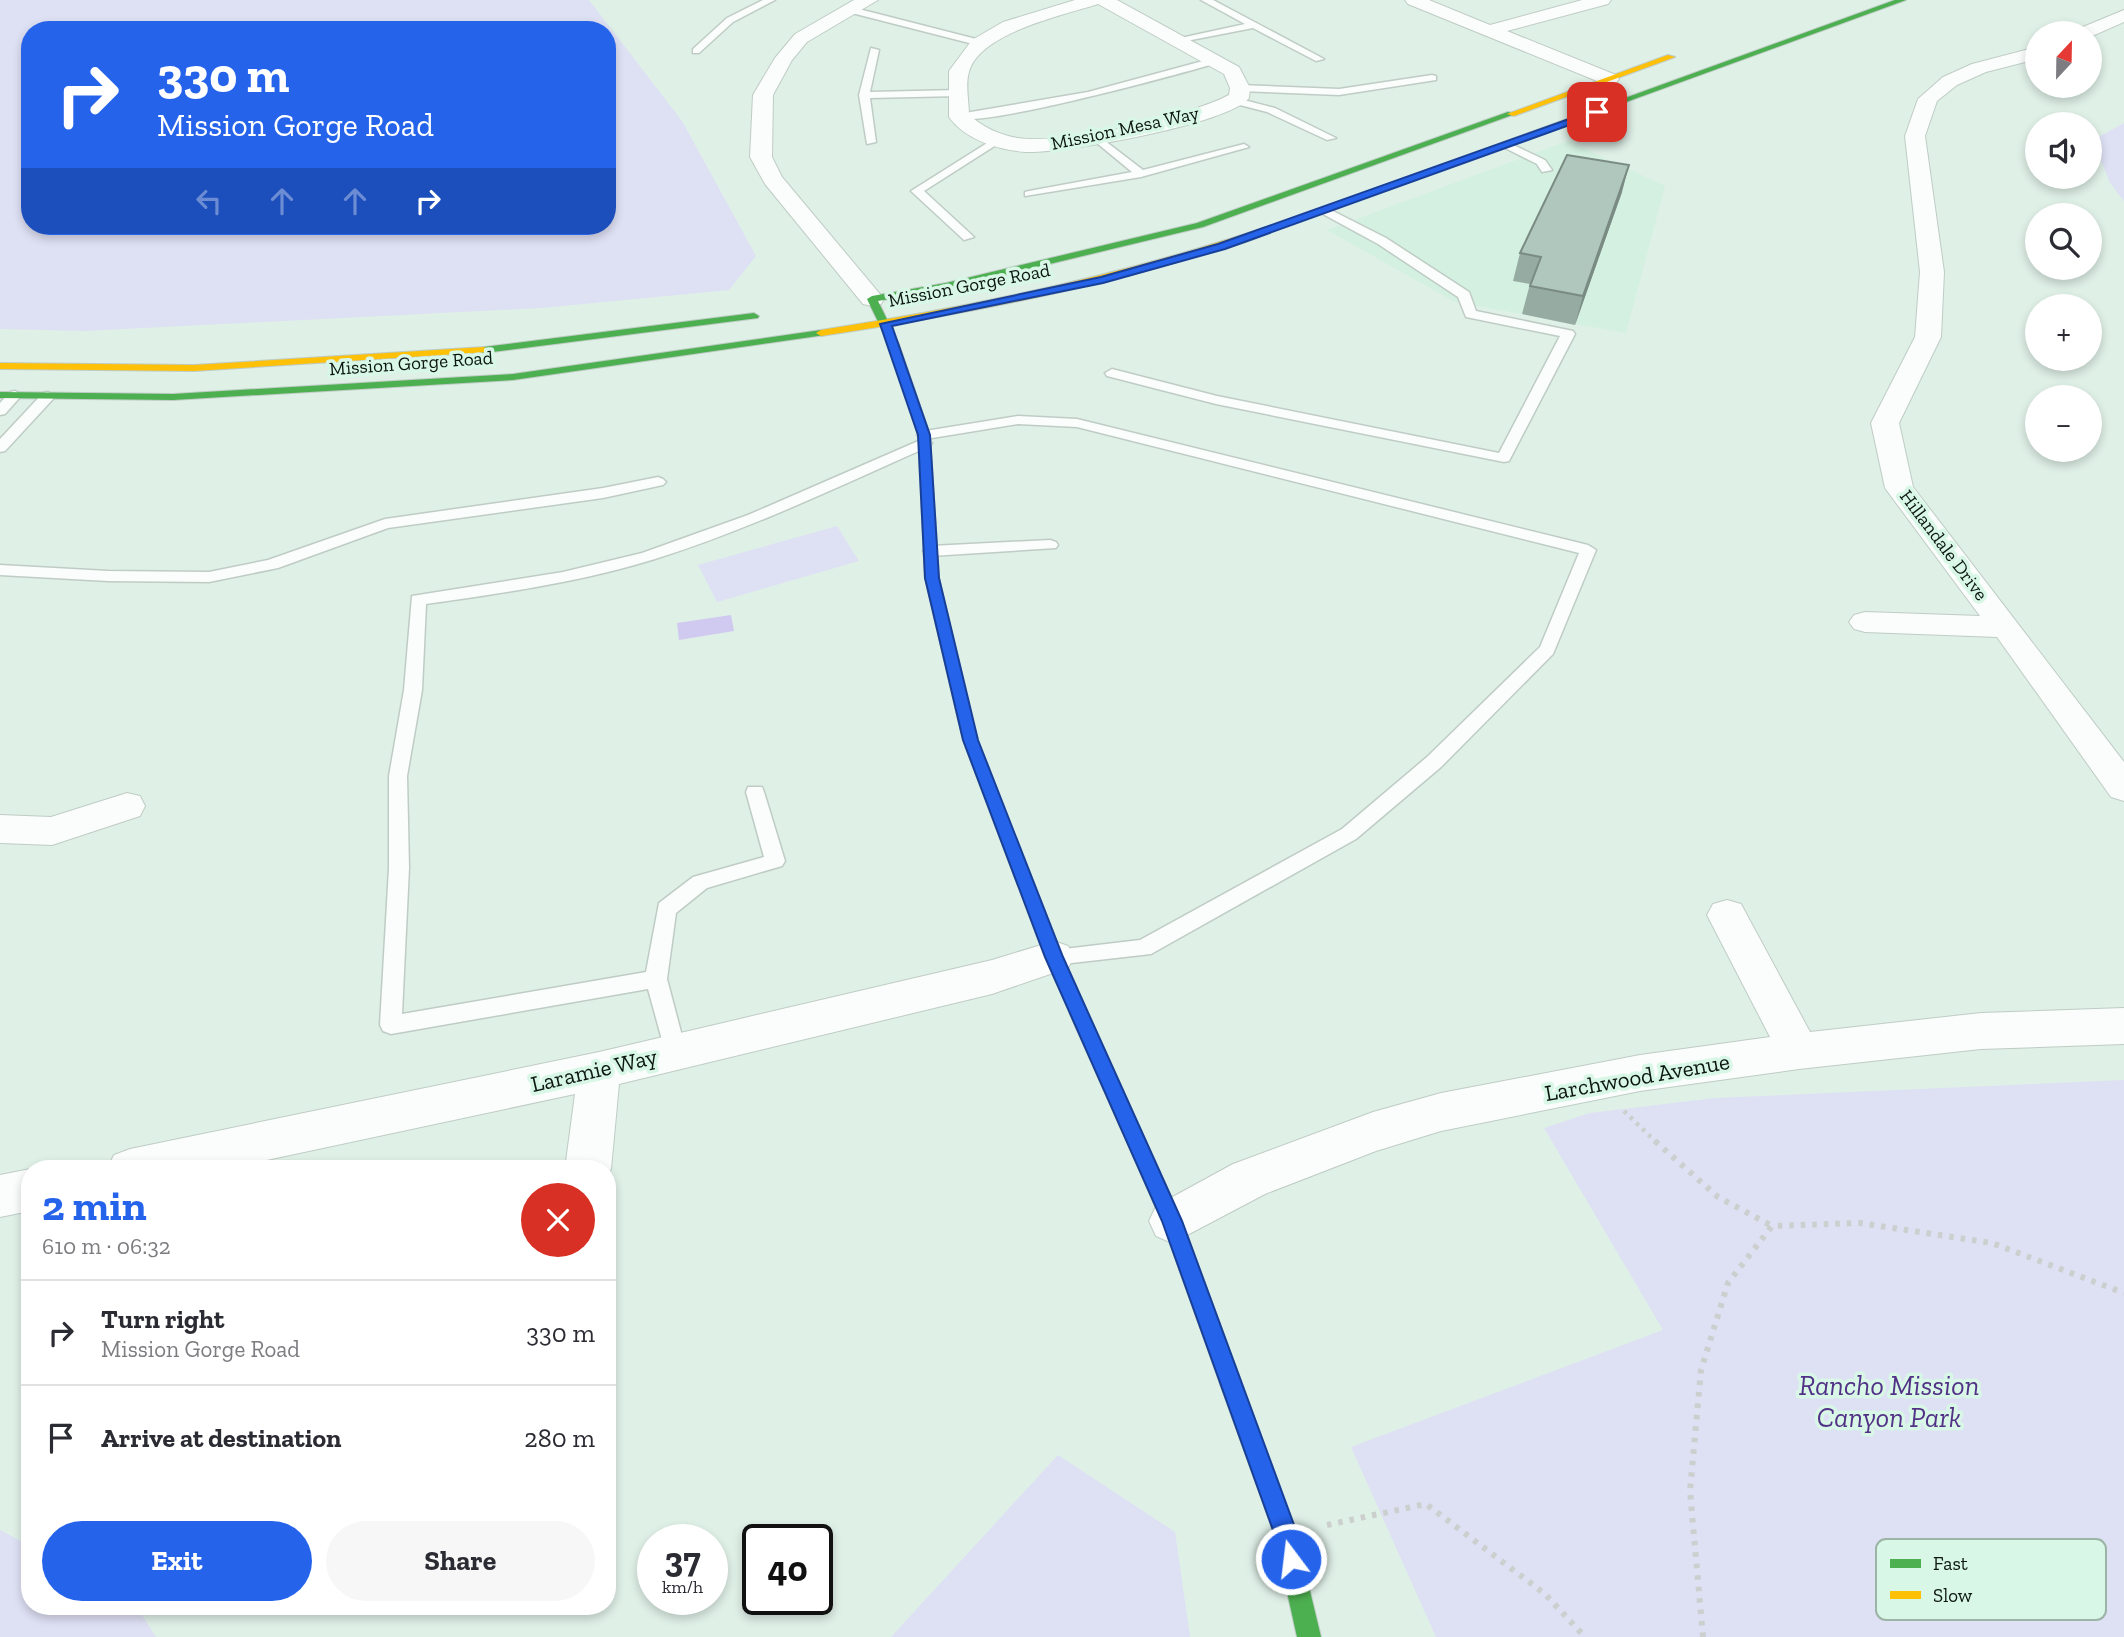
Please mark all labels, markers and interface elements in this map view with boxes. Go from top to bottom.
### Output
north arrow [2025,21,2102,98]
map controls [2025,21,2102,462]
text: 330 m [157,46,290,105]
icon: right [42,49,133,140]
pin [1567,82,1627,142]
icon: arrive [1578,93,1616,131]
street label: Mission Mesa Way [1049,101,1201,155]
text: Mission Gorge Road [157,106,434,144]
button: sound [2025,112,2102,189]
icon: left [190,182,228,220]
icon: ahead [263,182,301,220]
icon: ahead [336,182,374,220]
icon: right [409,182,447,220]
button: search [2025,203,2102,280]
street label: Mission Gorge Road [886,258,1052,312]
button: + [2025,294,2102,371]
street label: Mission Gorge Road [328,346,494,380]
button: − [2025,385,2102,462]
street label: Hillandale Drive [1895,485,1993,605]
street label: Laramie Way [528,1042,660,1098]
street label: Larchwood Avenue [1542,1047,1732,1107]
text: 2 min [42,1180,147,1231]
button: close [521,1183,595,1257]
text: 610 m · 06:32 [42,1232,171,1260]
text: Turn right [101,1303,224,1335]
icon: right [42,1314,80,1352]
text: 330 m [526,1317,595,1349]
text: Mission Gorge Road [101,1335,300,1363]
park label: Rancho Mission Canyon Park [1799,1369,1979,1434]
icon: arrive [42,1419,80,1457]
text: Arrive at destination [101,1422,341,1454]
text: 280 m [524,1422,595,1454]
button: Exit [42,1521,312,1601]
button: Share [326,1521,595,1601]
position arrow [1254,1522,1328,1596]
speed limit sign: 40 [742,1524,833,1615]
text: 37 [665,1539,700,1581]
legend [1876,1539,2106,1620]
text: Fast [1933,1552,1968,1575]
text: km/h [662,1576,703,1598]
text: Slow [1933,1584,1973,1607]

